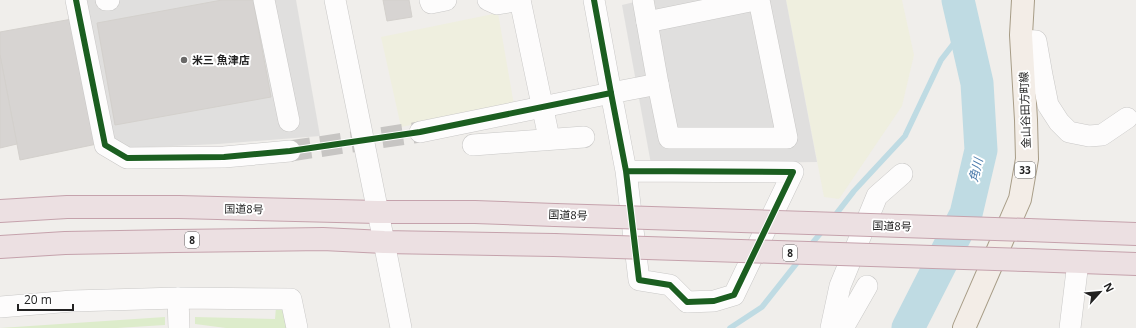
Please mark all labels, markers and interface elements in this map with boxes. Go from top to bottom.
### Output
place label: 米三 魚津店 [192,52,250,67]
marker: 米三 魚津店 [179,55,189,65]
street label: 金山谷田方町線 [1016,71,1033,149]
water label: 角川 [965,154,987,183]
road number: 33 [1015,162,1035,178]
street label: 国道8号 [224,201,264,216]
street label: 国道8号 [548,206,588,223]
street label: 国道8号 [872,217,912,234]
road number: 8 [185,232,199,248]
road number: 8 [783,245,797,261]
north arrow [1080,272,1120,312]
text: N [1101,280,1118,295]
scale bar [18,286,73,312]
text: 20 m [24,291,52,308]

